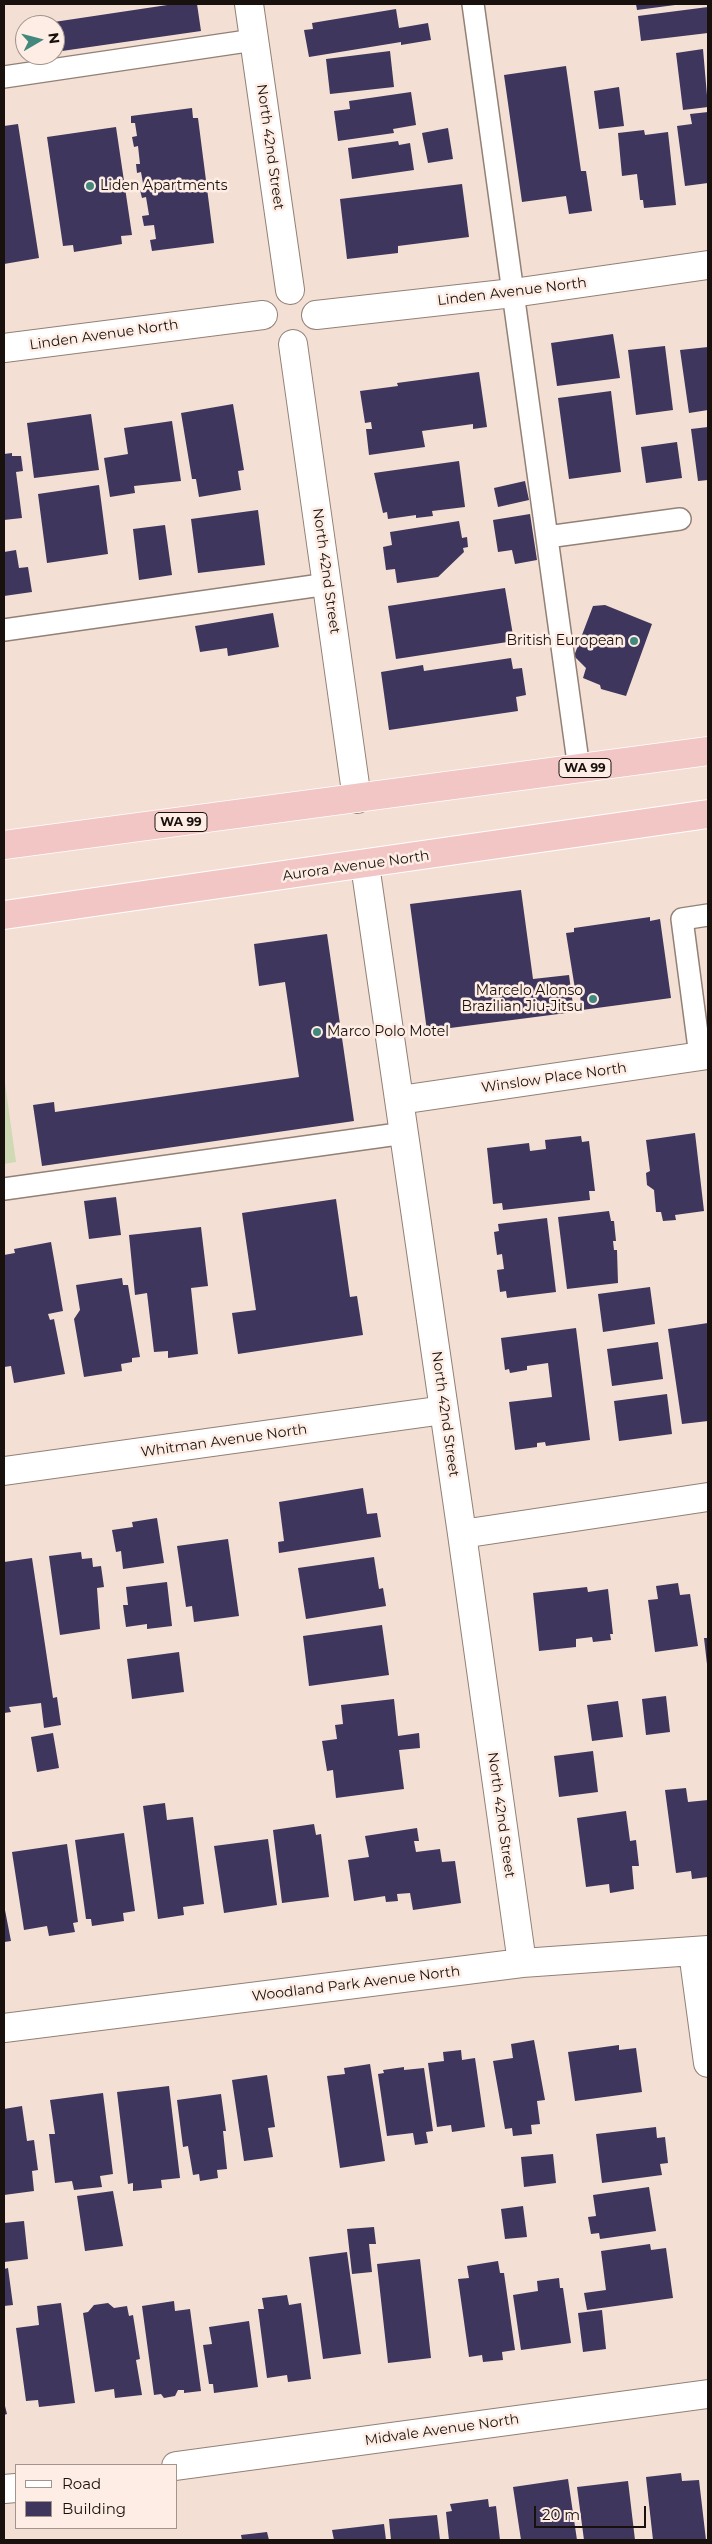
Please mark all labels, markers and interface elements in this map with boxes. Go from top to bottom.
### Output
north arrow [15,15,65,65]
text: N [44,31,64,45]
street label: North 42nd Street [253,83,287,211]
place label: Liden Apartments [100,178,228,194]
marker: Liden Apartments [84,180,96,192]
street label: Linden Avenue North [436,275,588,309]
street label: Linden Avenue North [28,316,180,354]
street label: North 42nd Street [309,507,343,635]
place label: British European [507,633,624,649]
marker: British European [628,635,640,647]
road number: WA 99 [559,758,611,778]
road number: WA 99 [155,812,207,832]
street label: Aurora Avenue North [281,847,431,885]
place label: Marcelo Alonso Brazilian Jiu-Jitsu [461,983,583,1016]
marker: Marcelo Alonso Brazilian Jiu-Jitsu [587,993,599,1005]
place label: Marco Polo Motel [327,1024,449,1040]
marker: Marco Polo Motel [311,1026,323,1038]
street label: Winslow Place North [480,1059,628,1097]
street label: North 42nd Street [428,1350,462,1478]
street label: Whitman Avenue North [140,1421,308,1461]
street label: North 42nd Street [484,1751,518,1879]
street label: Woodland Park Avenue North [251,1963,461,2005]
street label: Midvale Avenue North [364,2411,520,2449]
legend [15,2464,178,2529]
text: Road [62,2474,101,2493]
scale bar [537,2496,650,2528]
text: Building [62,2499,126,2518]
text: 20 m [542,2505,580,2524]

